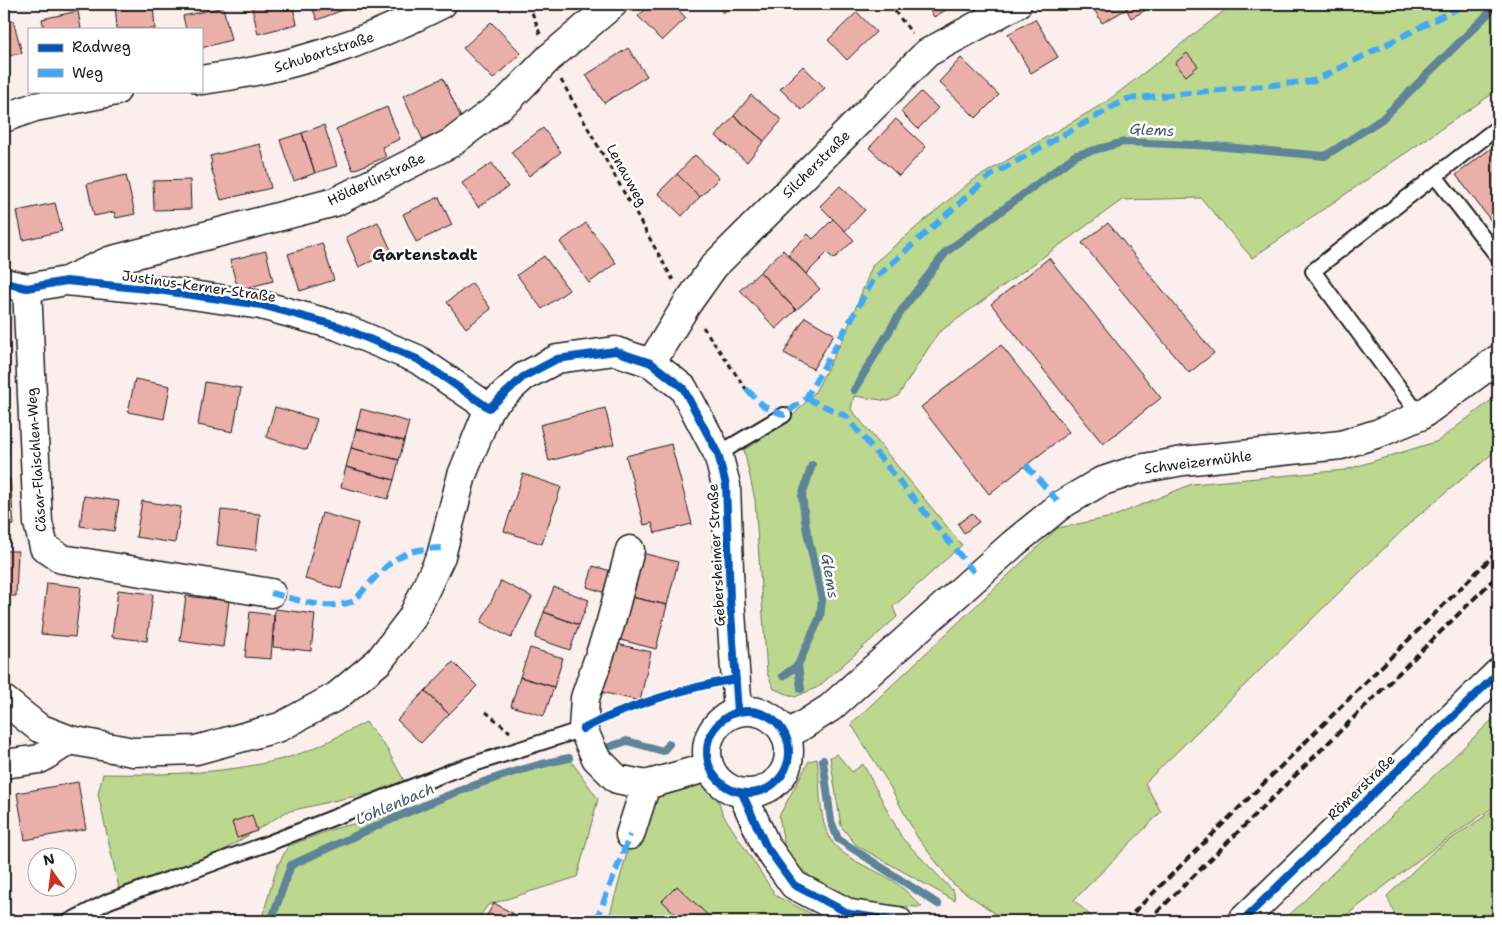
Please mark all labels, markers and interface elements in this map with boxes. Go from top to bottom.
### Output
street label: Schubartstraße [272,27,376,77]
legend [28,28,202,92]
text: Radweg [72,37,131,57]
text: Weg [72,63,103,83]
water label: Glems [1129,119,1175,141]
street label: Silcherstraße [778,126,854,202]
street label: Lenauweg [602,141,652,209]
street label: Hölderlinstraße [324,148,428,210]
district label: Gartenstadt [372,244,478,265]
street label: Justinus-Kerner-Straße [121,266,277,306]
street label: Cäsar-Flaischlen-Weg [22,387,50,533]
street label: Schweizermühle [1143,446,1253,478]
street label: Gebersheimer Straße [703,483,729,627]
water label: Glems [817,552,843,600]
street label: Römerstraße [1323,750,1399,824]
water label: Lohlenbach [353,778,437,830]
north arrow [28,848,78,898]
text: N [41,849,56,869]

